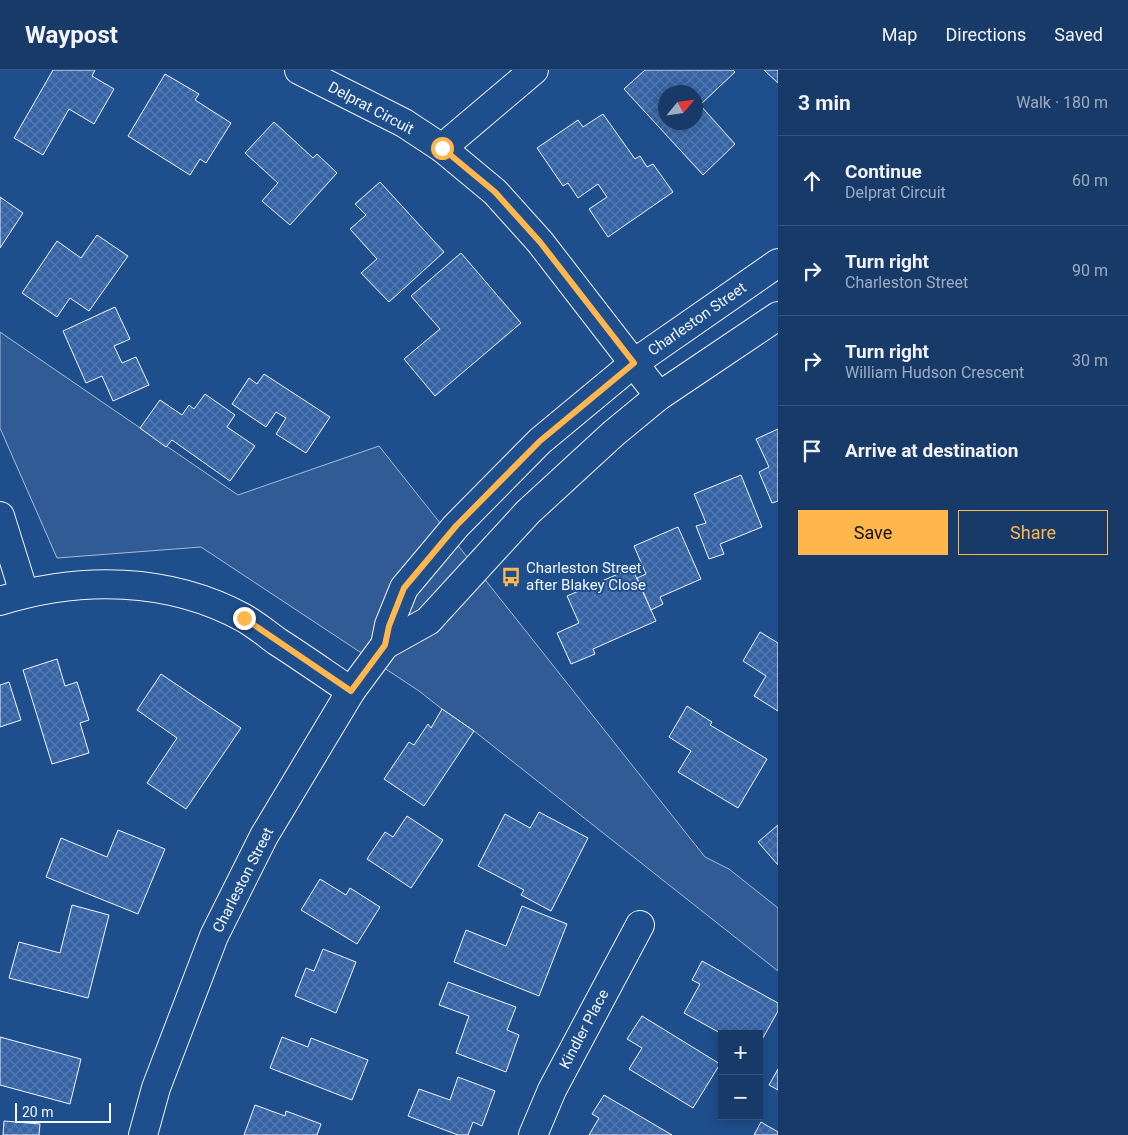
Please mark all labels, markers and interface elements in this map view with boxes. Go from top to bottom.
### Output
text: Waypost [25,21,118,49]
text: Map [882,24,917,45]
text: Directions [945,24,1026,45]
text: Saved [1054,24,1103,45]
street label: Delprat Circuit [325,78,417,138]
north arrow [658,85,703,130]
text: 3 min [798,91,851,115]
text: Walk · 180 m [1016,93,1108,112]
route start [431,137,454,160]
text: Continue [845,160,922,183]
icon: ahead [798,167,826,195]
text: 60 m [1072,171,1108,190]
text: Delprat Circuit [845,183,946,202]
text: Turn right [845,250,929,273]
icon: right [798,257,826,285]
text: 90 m [1072,261,1108,280]
text: Charleston Street [845,273,968,292]
street label: Charleston Street [645,278,750,360]
text: Turn right [845,340,929,363]
icon: right [798,347,826,375]
text: 30 m [1072,351,1108,370]
text: William Hudson Crescent [845,363,1024,382]
icon: arrive [798,437,826,465]
text: Arrive at destination [845,439,1018,462]
button: Save [798,510,948,555]
button: Share [958,510,1108,555]
place label: Charleston Street after Blakey Close [526,559,646,594]
bus stop icon: Charleston Street after Blakey Close [500,566,522,588]
route end [233,607,256,630]
street label: Charleston Street [209,824,277,936]
street label: Kindler Place [556,986,612,1072]
map controls [718,1030,763,1120]
button: + [718,1030,763,1075]
button: − [718,1075,763,1120]
scale bar [15,1100,111,1123]
text: 20 m [22,1104,54,1120]

